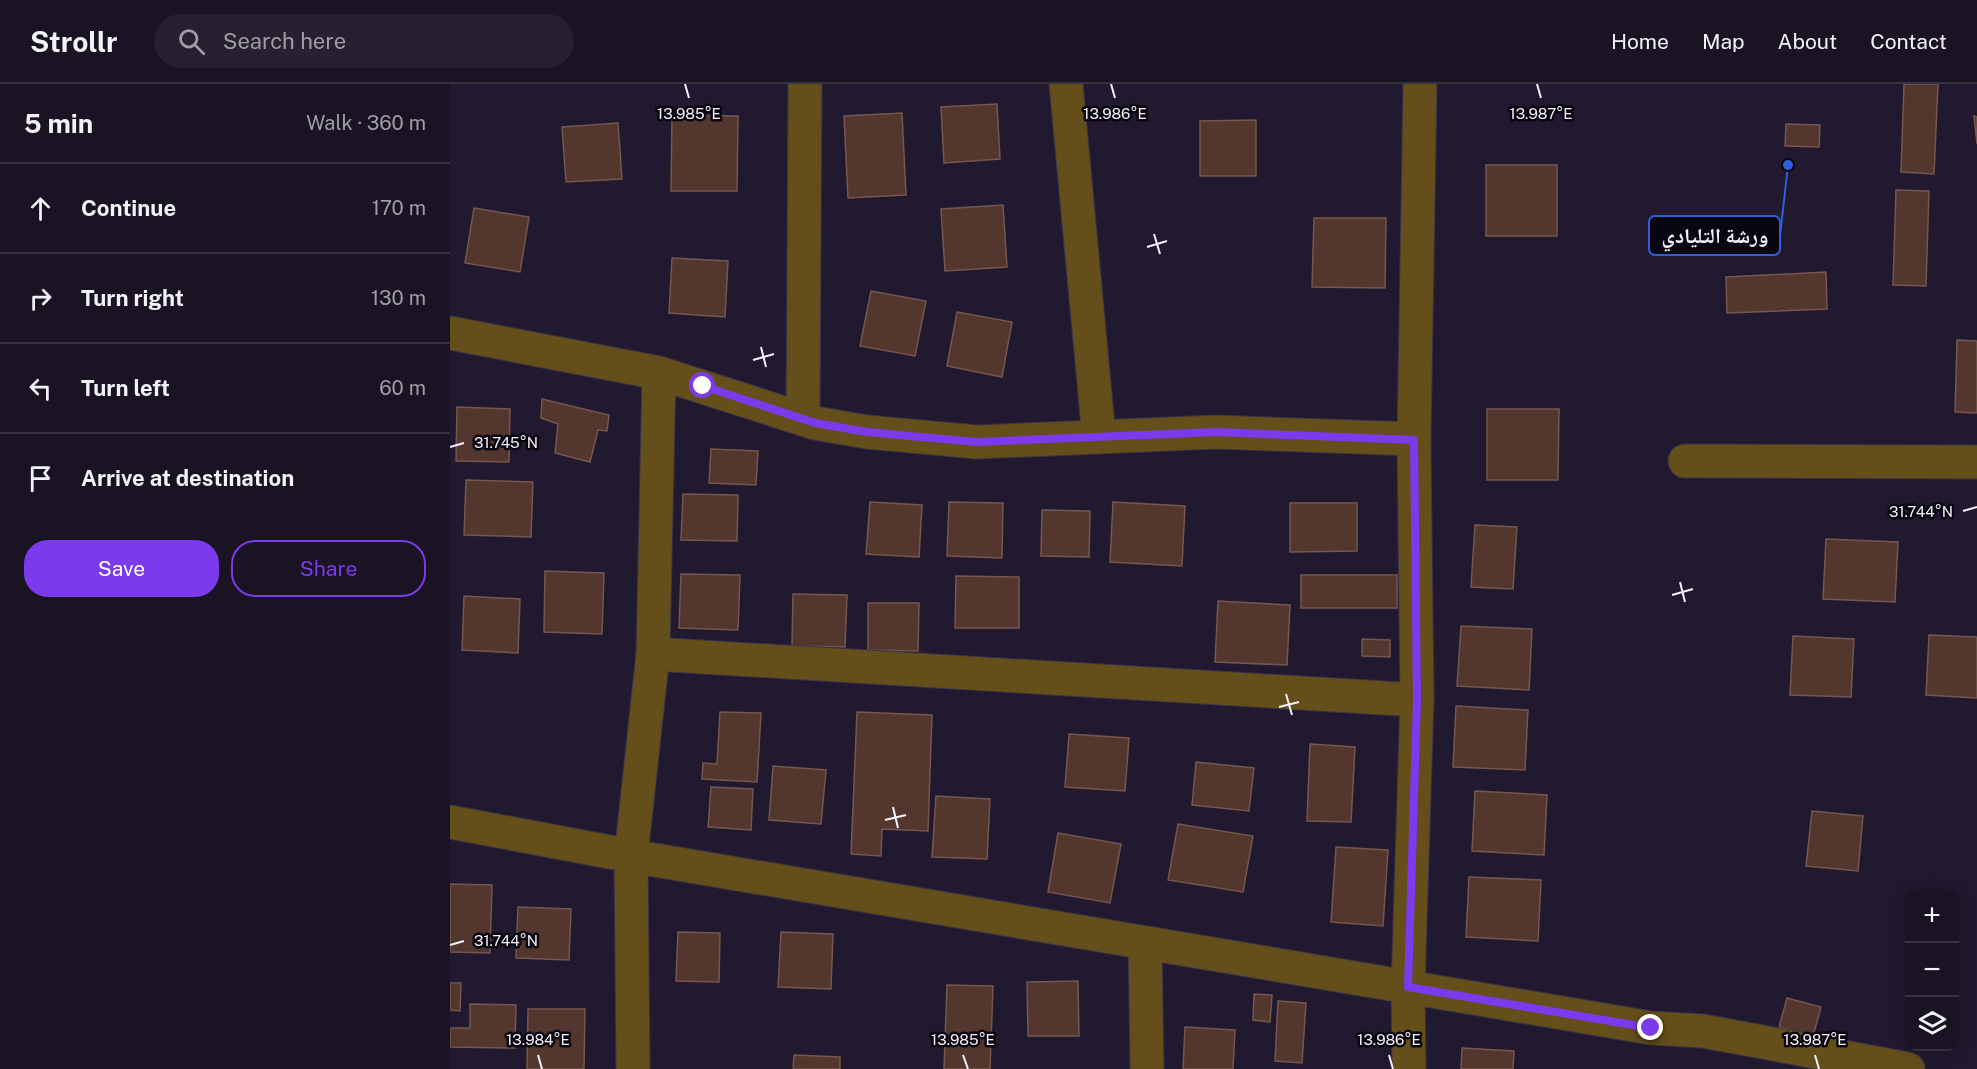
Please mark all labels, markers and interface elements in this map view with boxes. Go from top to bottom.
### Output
search box [154,14,574,68]
text: Strollr [30,25,118,58]
icon: search [175,25,208,58]
text: Search here [223,28,346,54]
text: Home [1611,29,1669,54]
text: Map [1702,29,1745,54]
text: About [1778,29,1837,54]
text: Contact [1870,29,1947,54]
text: 13.985°E [657,105,721,122]
text: 13.986°E [1083,105,1147,122]
text: 13.987°E [1510,105,1572,122]
text: 5 min [24,108,93,139]
text: Walk · 360 m [306,111,426,135]
icon: ahead [24,192,57,225]
text: Continue [81,195,176,221]
text: 170 m [372,196,426,220]
callout: ورشة التليادي [1649,216,1780,255]
text: ورشة التليادي [1662,223,1768,252]
icon: right [24,282,57,315]
text: Turn right [81,285,184,311]
text: 130 m [371,286,426,310]
icon: left [24,372,57,405]
route start [689,372,715,398]
text: Turn left [81,375,170,401]
text: 60 m [379,376,426,400]
text: 31.745°N [474,434,538,451]
icon: arrive [24,462,57,495]
text: Arrive at destination [81,465,294,491]
text: 31.744°N [1889,503,1953,520]
button: Save [24,540,219,597]
button: Share [231,540,426,597]
map controls [1905,889,1959,1051]
button: + [1905,889,1959,943]
text: 31.744°N [474,932,538,949]
button: − [1905,943,1959,997]
button: layers [1905,997,1959,1051]
route end [1637,1014,1663,1040]
text: 13.984°E [506,1031,570,1048]
text: 13.985°E [931,1031,995,1048]
text: 13.986°E [1357,1031,1421,1048]
text: 13.987°E [1784,1031,1846,1048]

